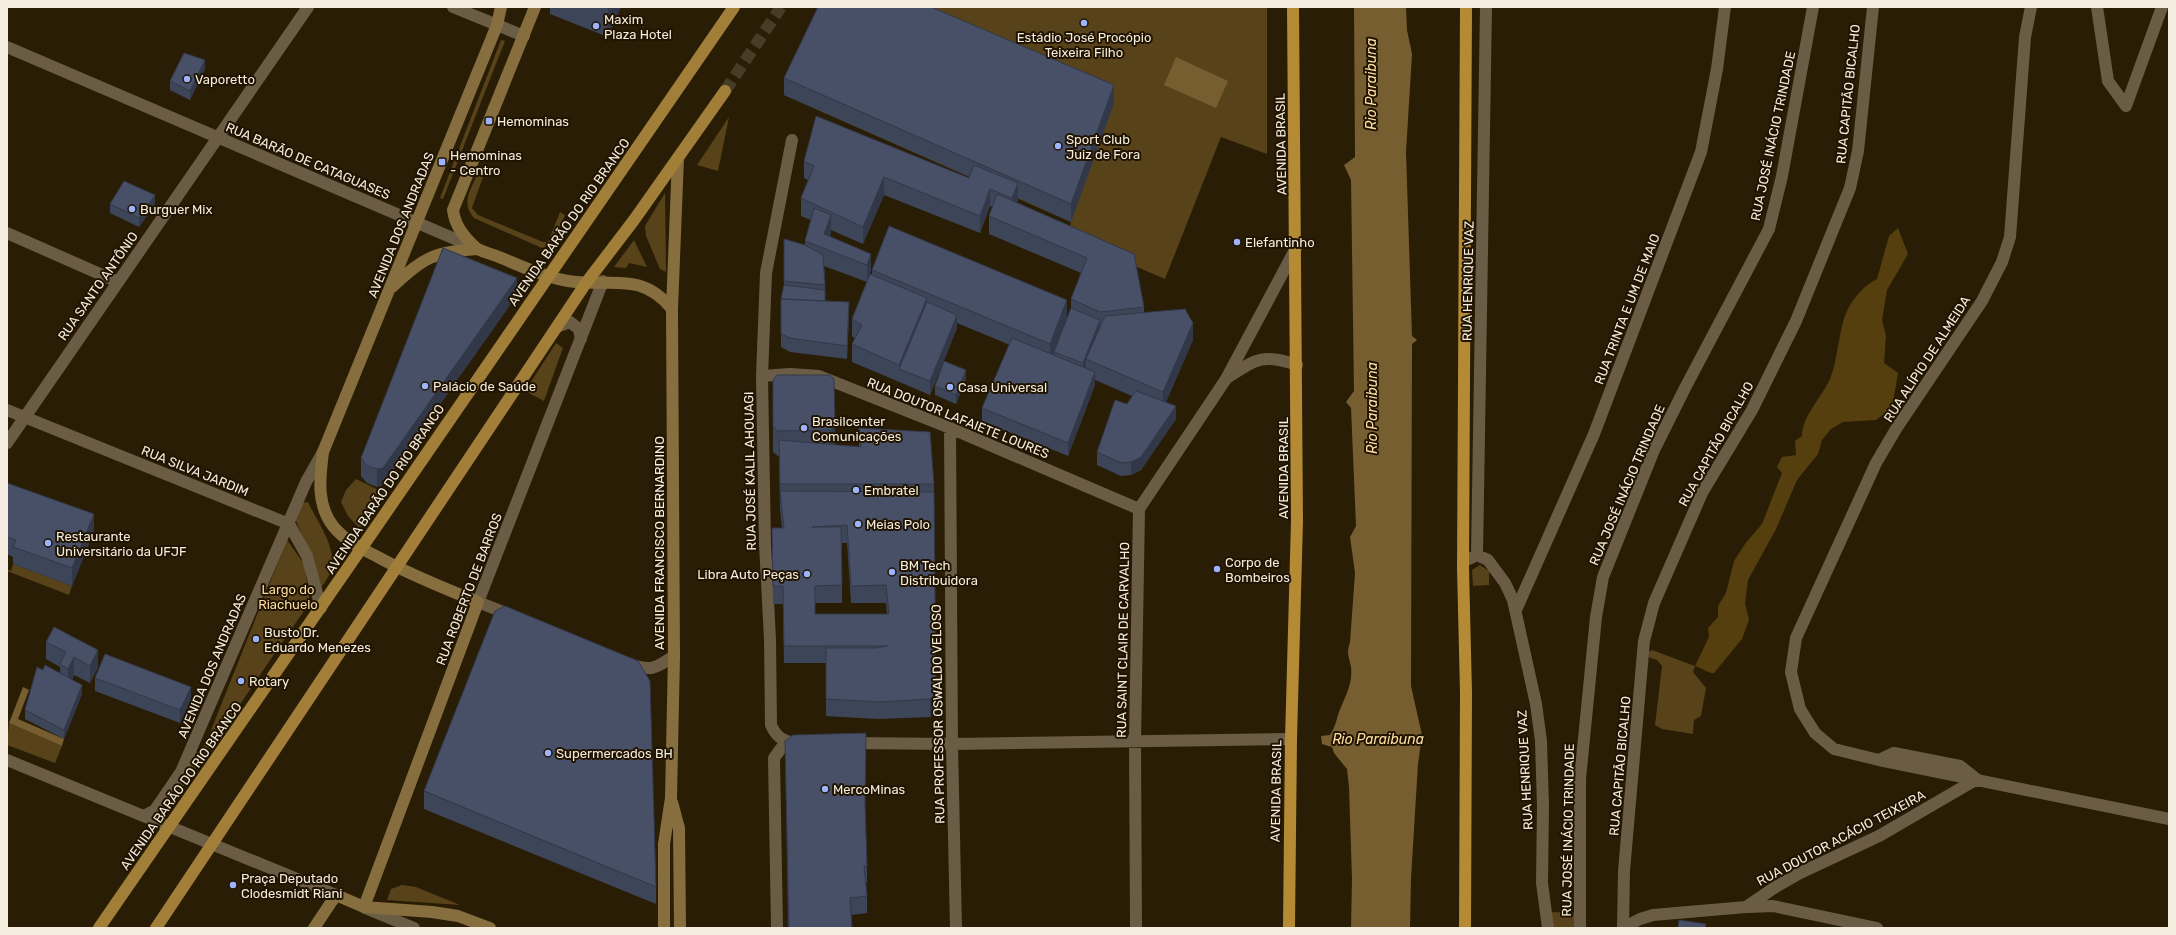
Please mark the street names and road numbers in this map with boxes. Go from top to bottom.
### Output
street label: RUA CAPITÃO BICALHO [1833,23,1863,164]
street label: RUA JOSÉ INÁCIO TRINDADE [1748,50,1798,222]
street label: AVENIDA BRASIL [1273,92,1289,195]
street label: RUA BARÃO DE CATAGUASES [224,119,392,203]
street label: AVENIDA BARÃO DO RIO BRANCO [505,135,633,309]
street label: AVENIDA DOS ANDRADAS [365,150,437,300]
street label: RUA HENRIQUE VAZ [1459,221,1477,341]
street label: RUA SANTO ANTÔNIO [55,229,141,343]
street label: RUA TRINTA E UM DE MAIO [1591,231,1663,387]
street label: RUA ALÍPIO DE ALMEIDA [1881,293,1973,425]
street label: RUA DOUTOR LAFAIETE LOURES [865,375,1051,461]
street label: RUA CAPITÃO BICALHO [1675,379,1757,509]
street label: RUA JOSÉ KALIL AHOUAGI [741,391,759,551]
street label: AVENIDA BARÃO DO RIO BRANCO [323,401,448,577]
street label: RUA JOSÉ INÁCIO TRINDADE [1586,402,1668,568]
street label: AVENIDA BRASIL [1276,416,1291,519]
street label: AVENIDA FRANCISCO BERNARDINO [652,436,667,650]
street label: RUA SILVA JARDIM [139,443,251,499]
street label: RUA ROBERTO DE BARROS [433,511,505,667]
street label: RUA SAINT CLAIR DE CARVALHO [1114,542,1132,738]
street label: AVENIDA DOS ANDRADAS [175,592,249,740]
street label: RUA PROFESSOR OSWALDO VELOSO [929,604,947,824]
street label: RUA CAPITÃO BICALHO [1606,695,1634,836]
street label: AVENIDA BARÃO DO RIO BRANCO [117,699,245,873]
street label: RUA HENRIQUE VAZ [1514,709,1536,830]
street label: AVENIDA BRASIL [1268,739,1284,842]
street label: RUA JOSÉ INÁCIO TRINDADE [1559,743,1577,917]
street label: RUA DOUTOR ACÁCIO TEIXEIRA [1754,787,1928,889]

